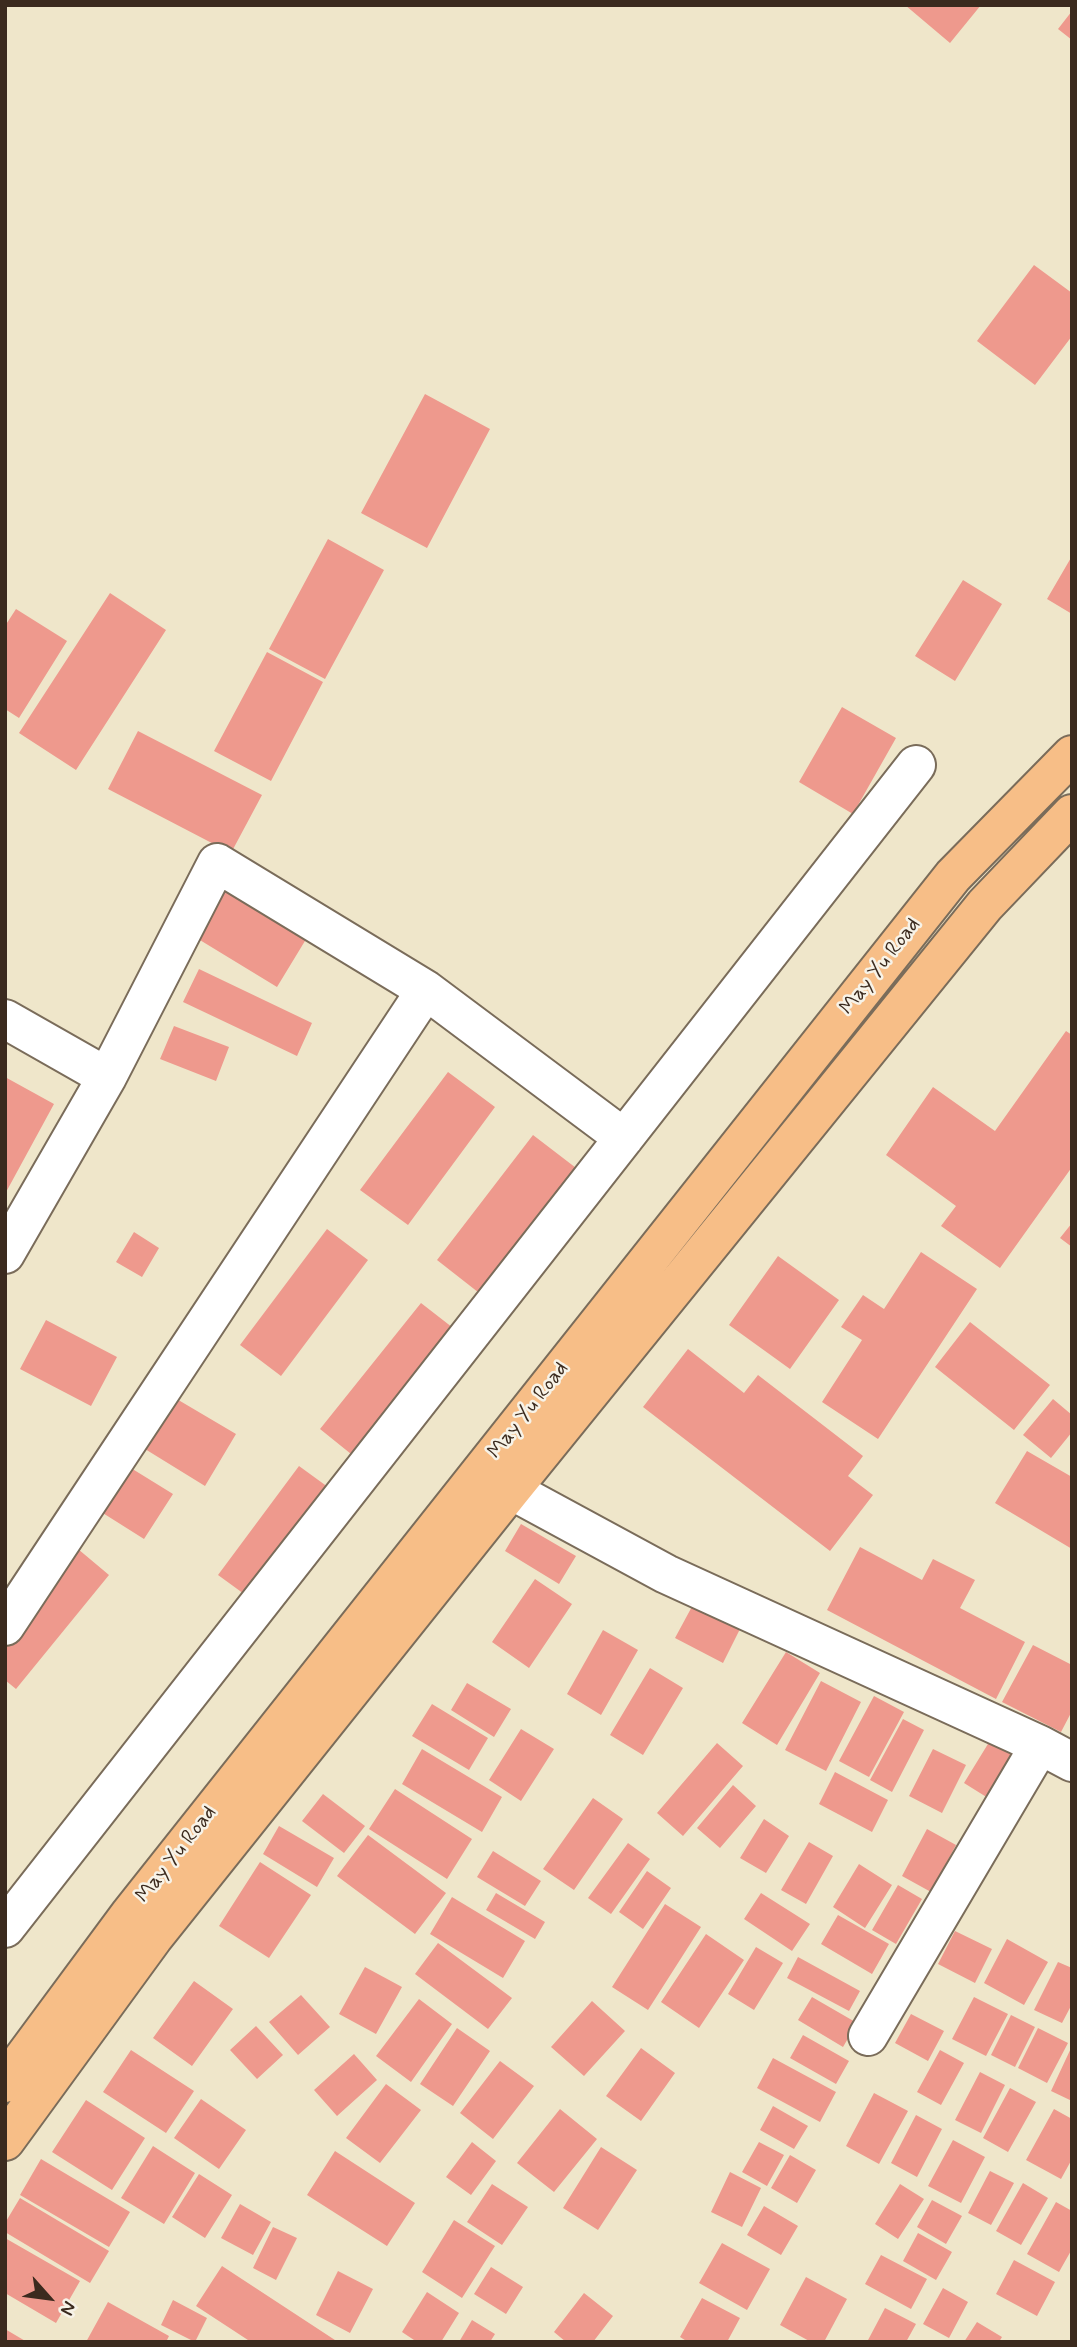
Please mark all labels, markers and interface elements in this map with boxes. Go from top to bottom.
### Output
street label: May Yu Road [835,913,927,1021]
street label: May Yu Road [483,1357,575,1465]
street label: May Yu Road [131,1801,223,1909]
north arrow [14,2263,84,2333]
text: N [54,2297,82,2320]

